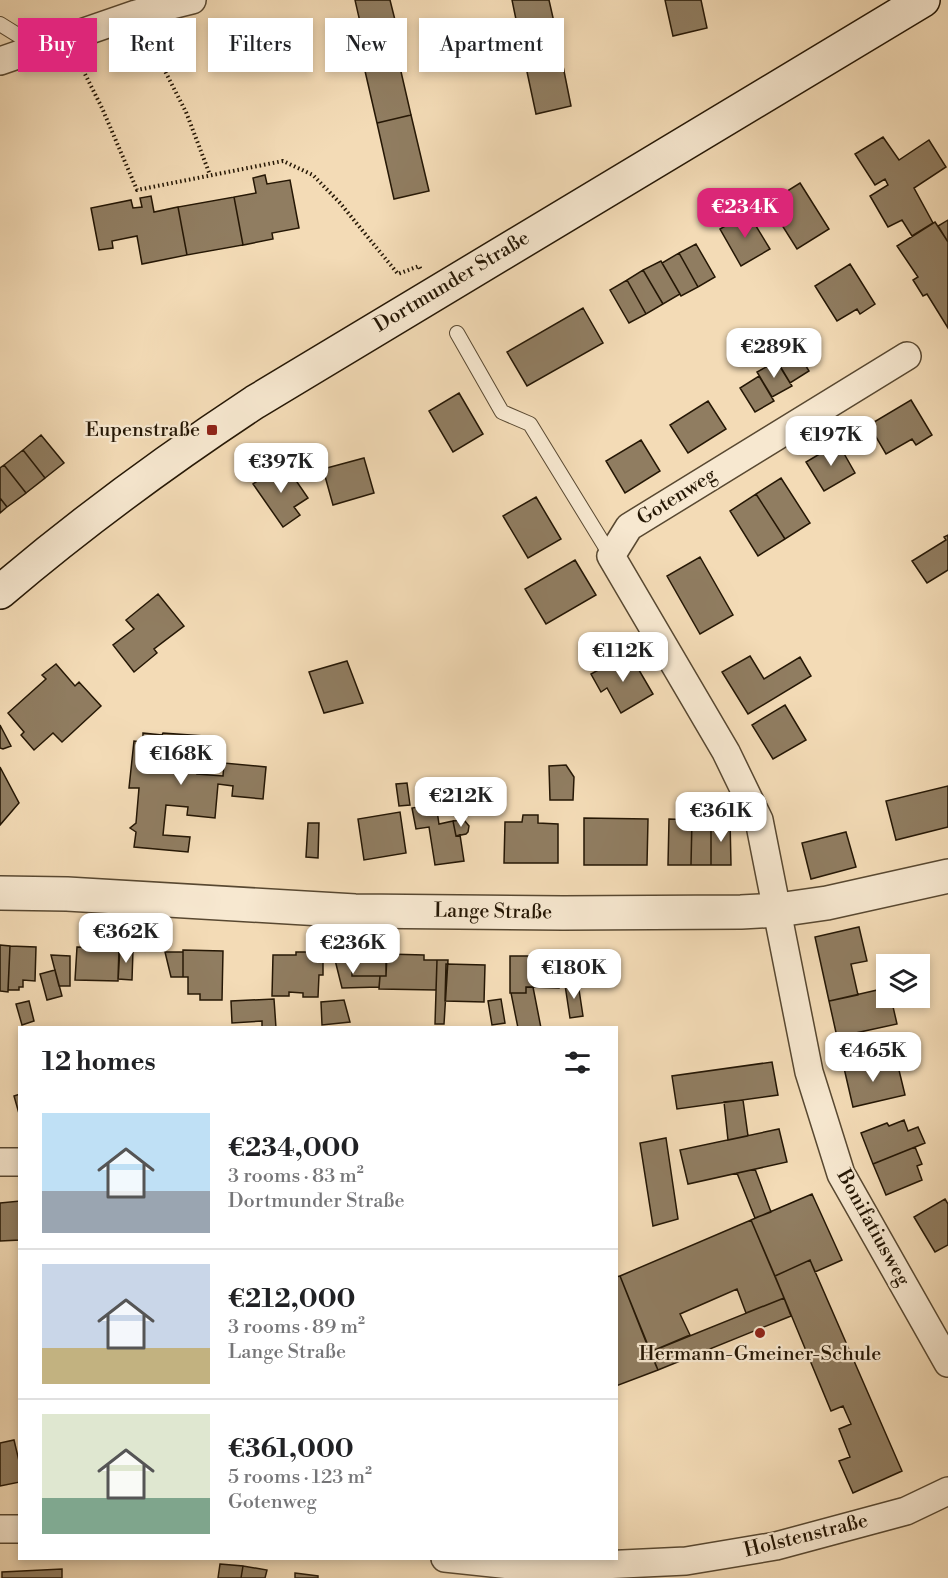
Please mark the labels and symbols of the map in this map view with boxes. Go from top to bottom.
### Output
pin: €234K [703,188,787,239]
street label: Dortmunder Straße [370,226,534,338]
pin: €289K [732,328,816,379]
pin: €197K [789,416,873,467]
place label: Eupenstraße [85,418,200,443]
marker: Eupenstraße [205,423,219,437]
pin: €397K [239,443,323,494]
street label: Gotenweg [633,463,722,531]
pin: €112K [581,632,665,683]
pin: €168K [139,735,223,786]
pin: €212K [419,777,503,828]
pin: €361K [679,792,763,843]
street label: Lange Straße [434,898,552,926]
pin: €362K [84,913,168,964]
pin: €236K [311,924,395,975]
pin: €180K [532,949,616,1000]
pin: €465K [831,1032,915,1083]
street label: Bonifatiusweg [830,1164,916,1291]
marker: Hermann-Gmeiner-Schule [753,1326,767,1340]
place label: Hermann-Gmeiner-Schule [639,1342,881,1367]
street label: Holstenstraße [741,1509,871,1563]

